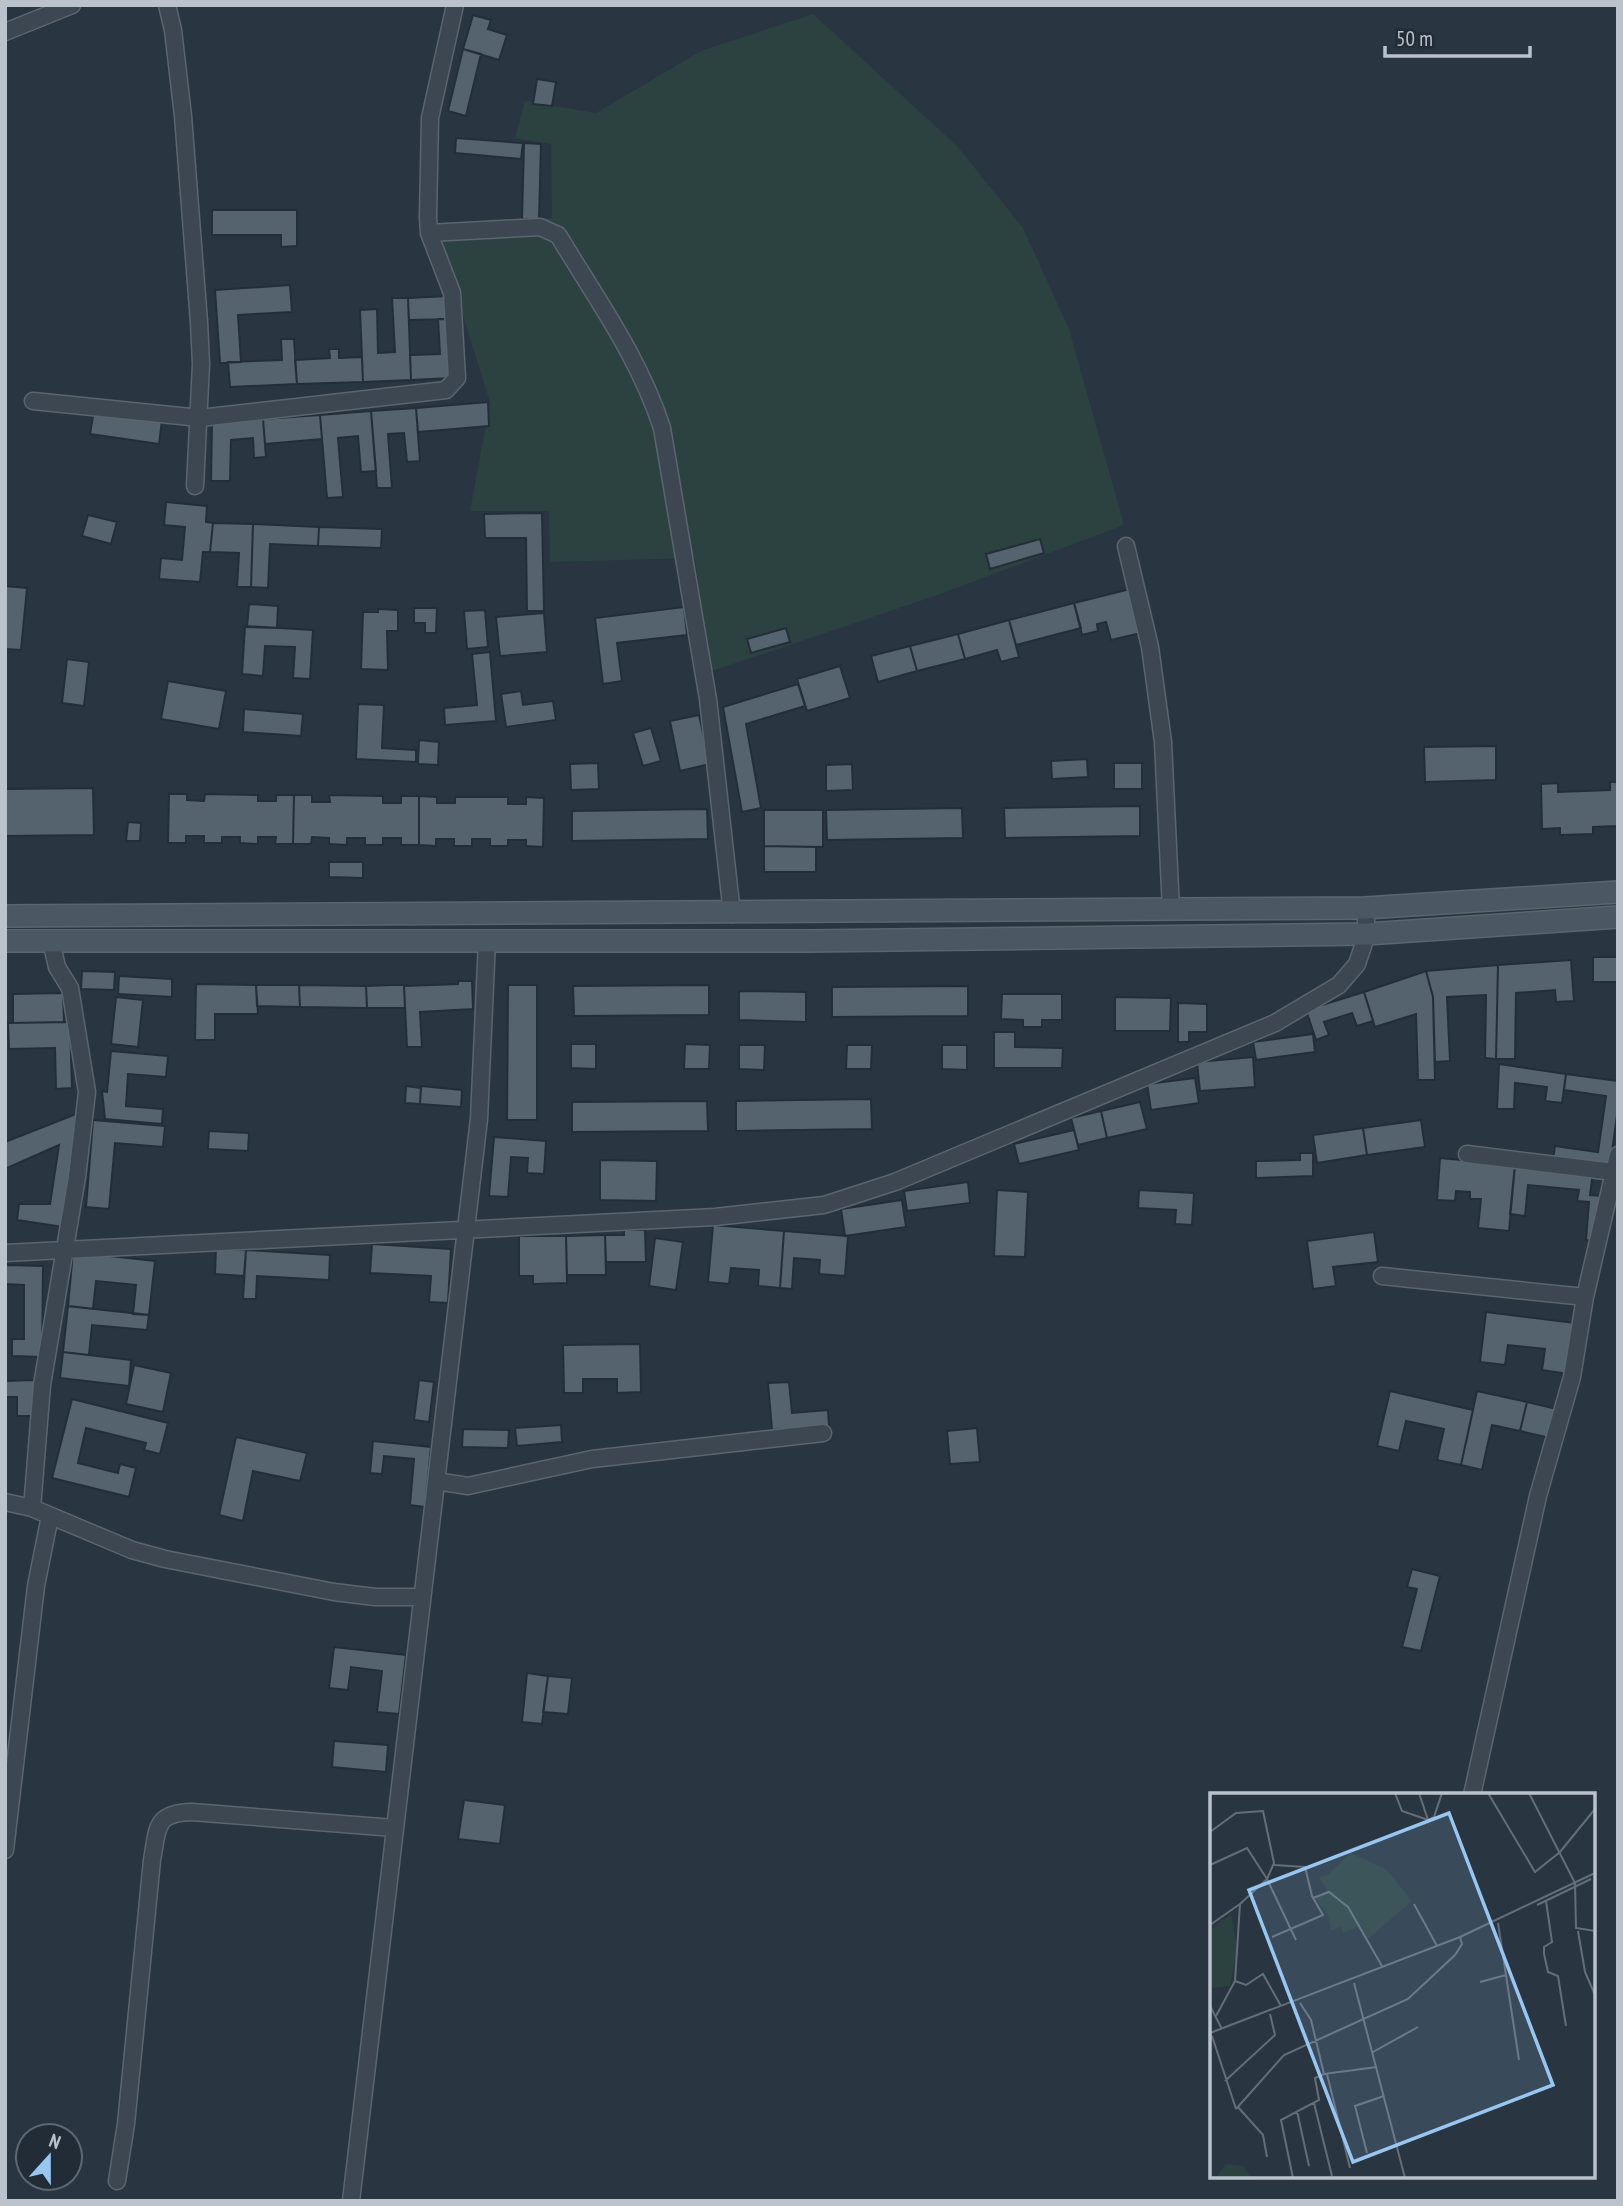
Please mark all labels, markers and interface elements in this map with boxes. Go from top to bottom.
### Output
scale bar [1385,14,1530,58]
text: 50 m [1396,25,1433,52]
inset map [1210,1793,1595,2178]
north arrow [14,2122,84,2192]
text: N [46,2128,64,2154]

